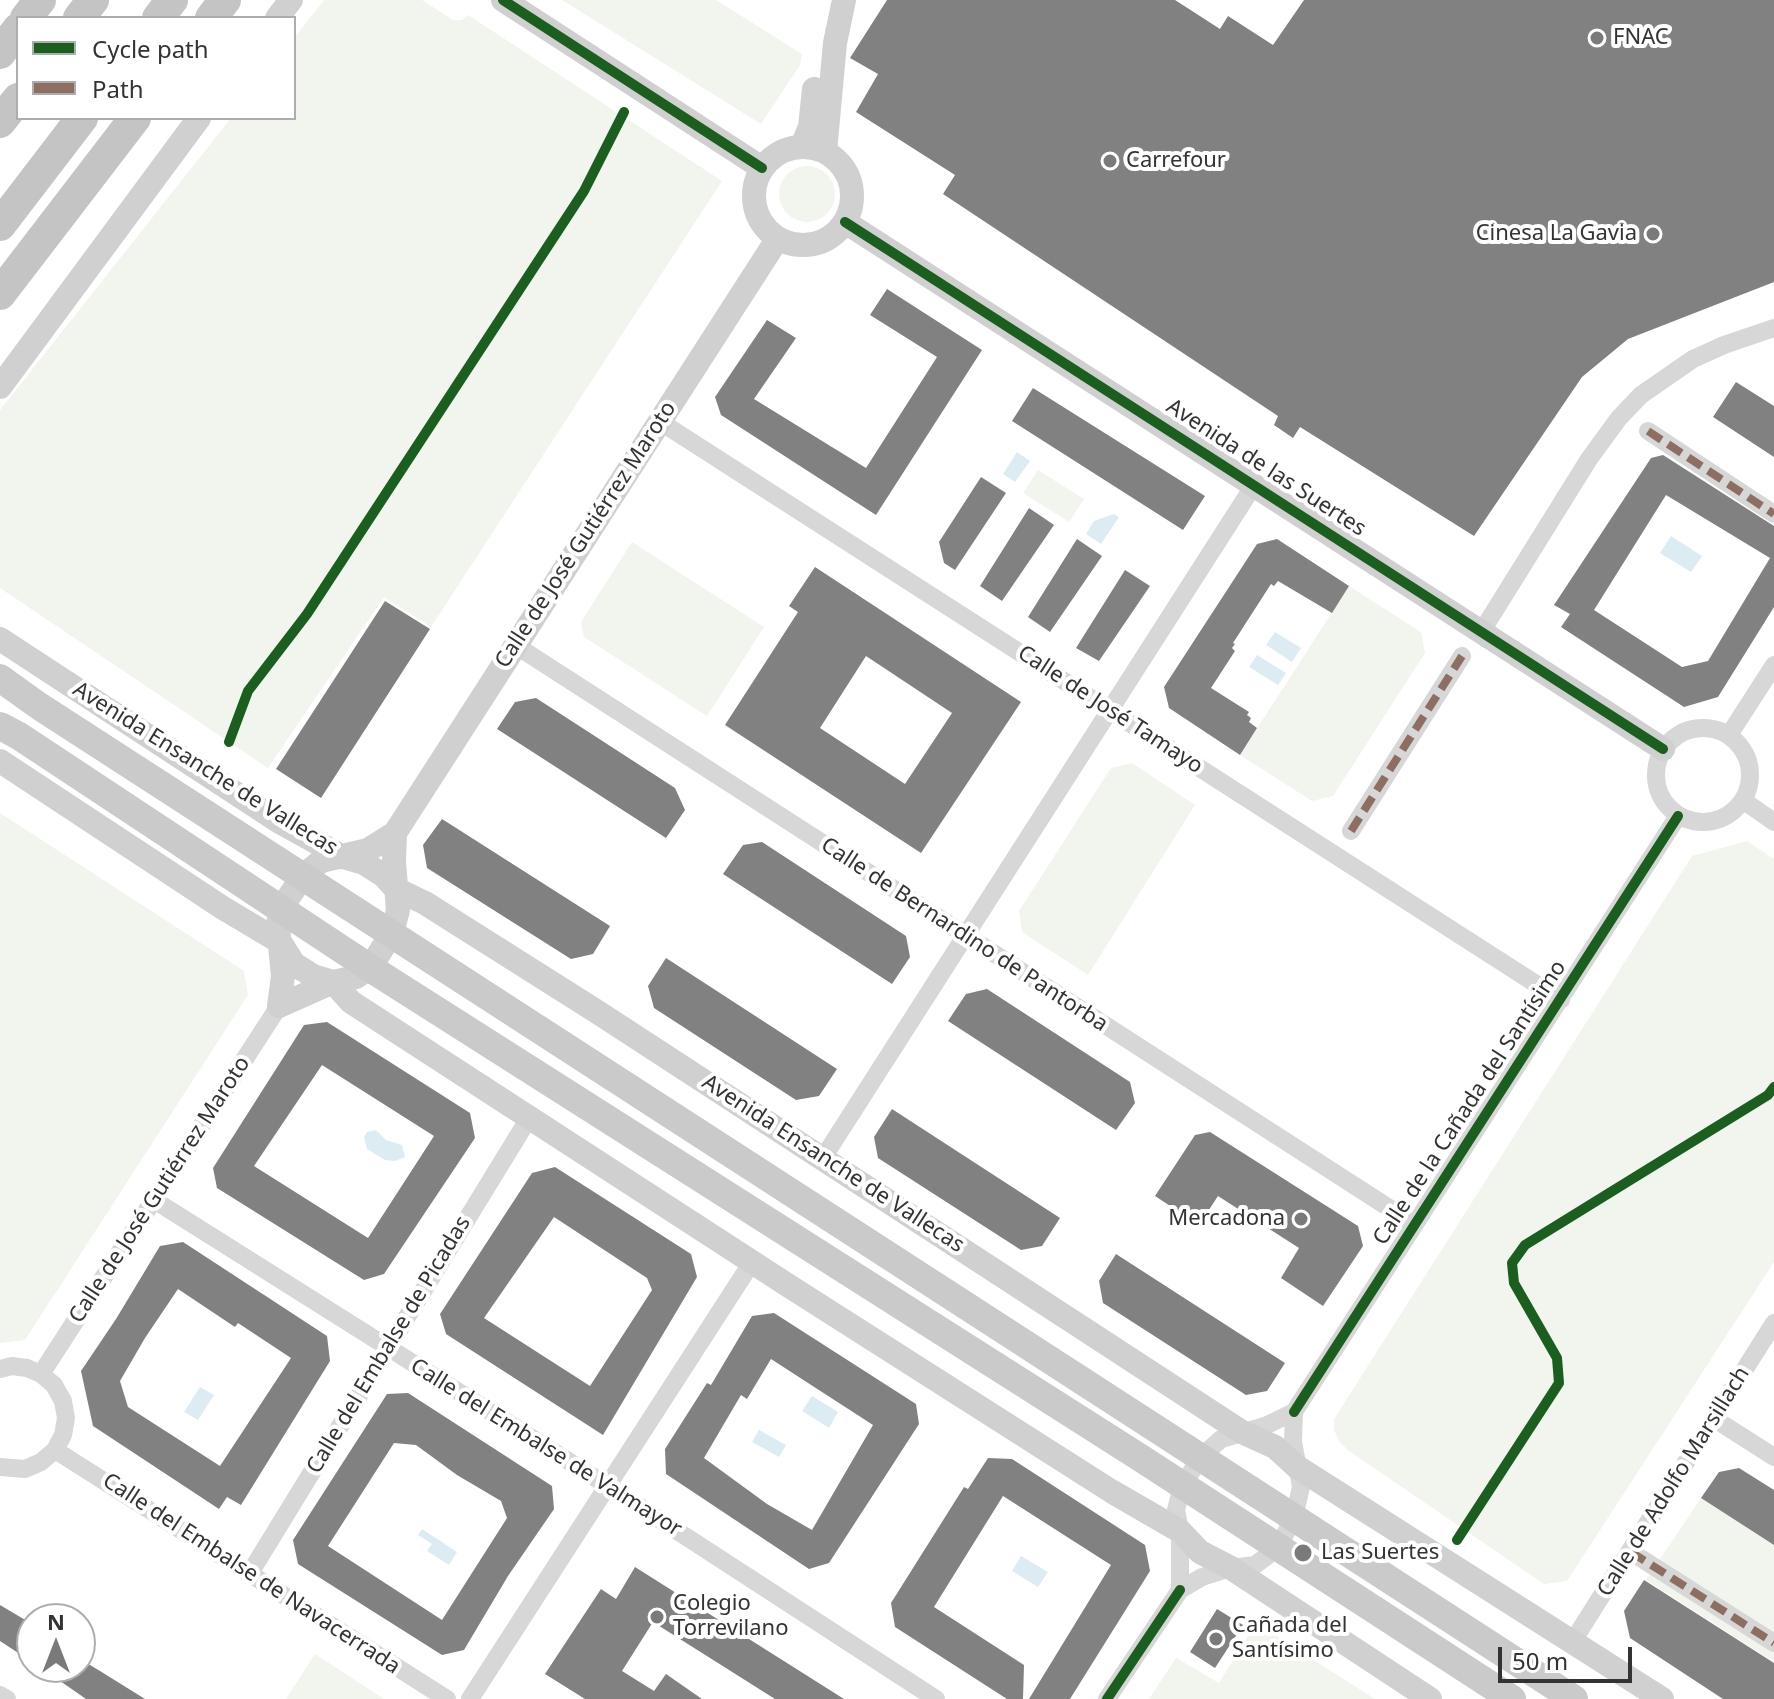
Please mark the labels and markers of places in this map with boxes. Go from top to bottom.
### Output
place label: FNAC [1613,25,1669,51]
marker: FNAC [1588,29,1606,47]
place label: Carrefour [1126,148,1226,174]
marker: Carrefour [1101,152,1119,170]
place label: Cinesa La Gavia [1476,221,1637,247]
marker: Cinesa La Gavia [1644,225,1662,243]
place label: Mercadona [1168,1206,1285,1232]
marker: Mercadona [1292,1210,1310,1228]
place label: Las Suertes [1321,1540,1439,1566]
marker: Las Suertes [1292,1542,1314,1564]
place label: Colegio Torrevilano [673,1591,788,1642]
marker: Colegio Torrevilano [648,1608,666,1626]
place label: Cañada del Santísimo [1232,1613,1347,1664]
marker: Cañada del Santísimo [1207,1630,1225,1648]

